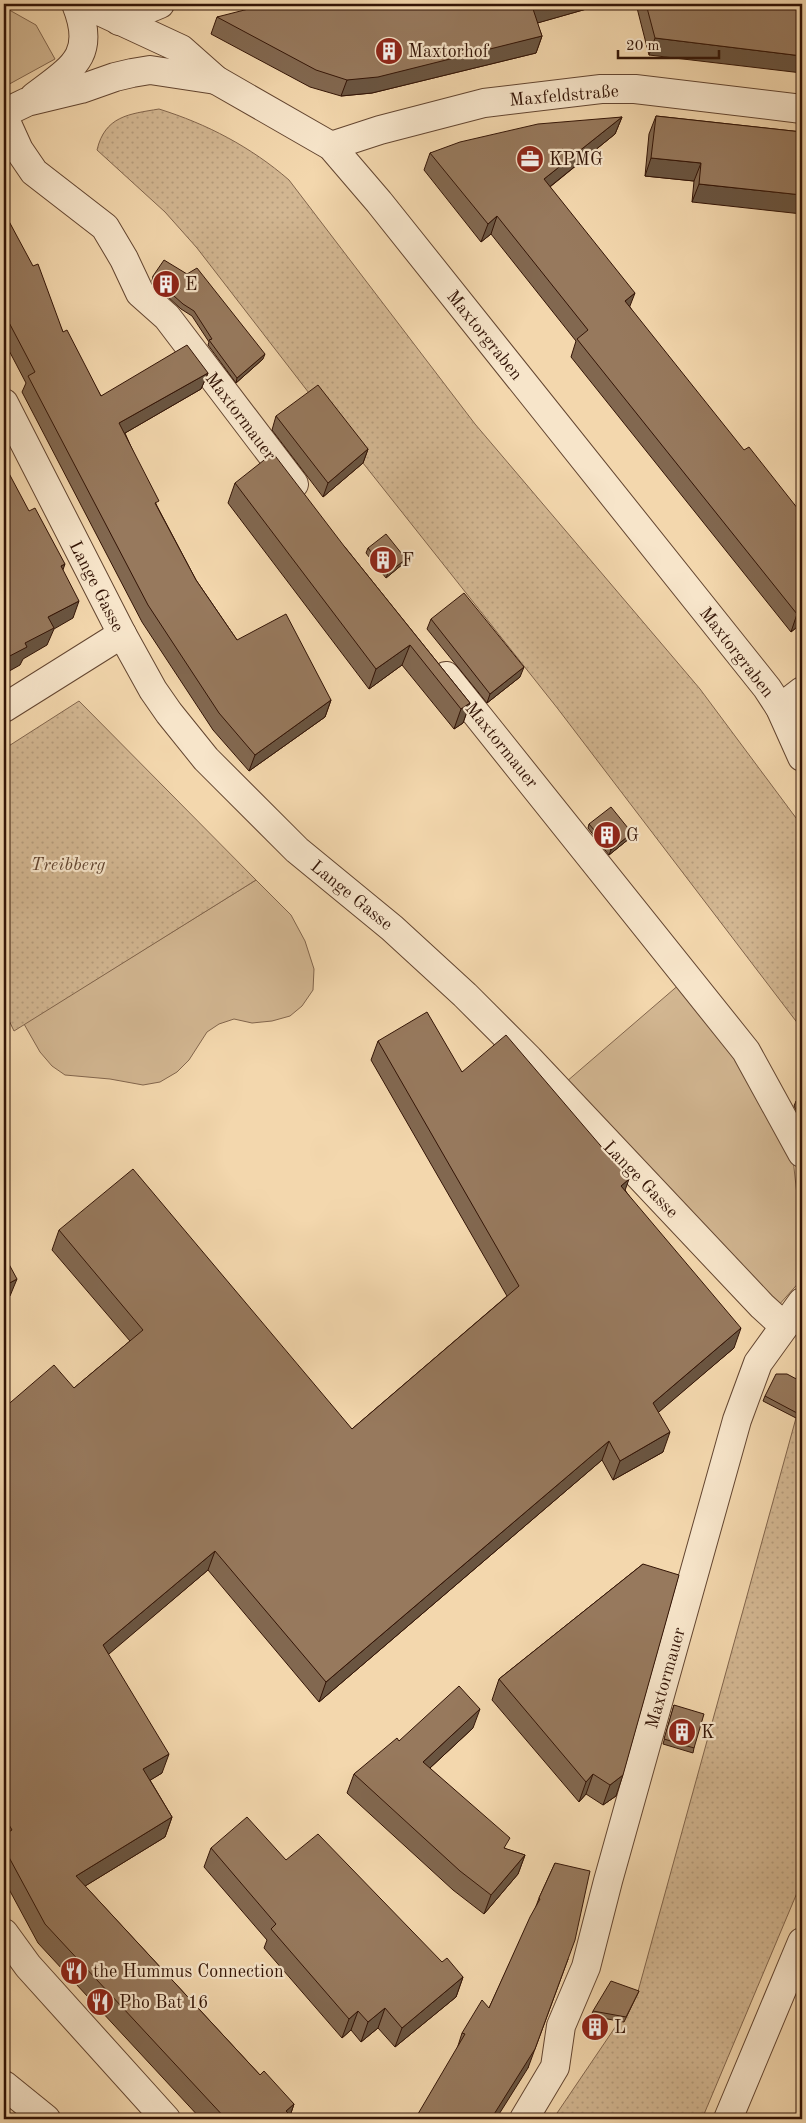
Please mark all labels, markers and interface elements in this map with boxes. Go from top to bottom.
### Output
scale bar [618,28,720,60]
building icon: Maxtorhof [374,36,404,66]
text: 20 m [626,39,660,54]
place label: Maxtorhof [408,43,490,61]
street label: Maxfeldstraße [509,82,620,110]
office icon: KPMG [515,144,545,174]
place label: KPMG [549,151,603,169]
building icon: E [151,269,181,299]
place label: E [185,276,197,294]
street label: Maxtorgraben [443,288,526,384]
street label: Maxtormauer [202,369,279,464]
street label: Lange Gasse [66,538,127,635]
building icon: F [368,545,398,575]
place label: F [402,552,414,570]
street label: Maxtorgraben [696,604,777,701]
street label: Maxtormauer [461,699,541,792]
building icon: G [592,820,622,850]
place label: G [626,827,639,845]
park label: Treibberg [31,856,106,874]
street label: Lange Gasse [307,857,396,934]
street label: Lange Gasse [599,1138,681,1222]
street label: Maxtormauer [643,1625,689,1731]
building icon: K [667,1717,697,1747]
place label: K [701,1724,715,1742]
restaurant icon: the Hummus Connection [59,1956,89,1986]
place label: the Hummus Connection [93,1963,284,1981]
restaurant icon: Pho Bat 16 [85,1987,115,2017]
place label: Pho Bat 16 [119,1994,209,2012]
building icon: L [580,2012,610,2042]
place label: L [614,2019,626,2037]

